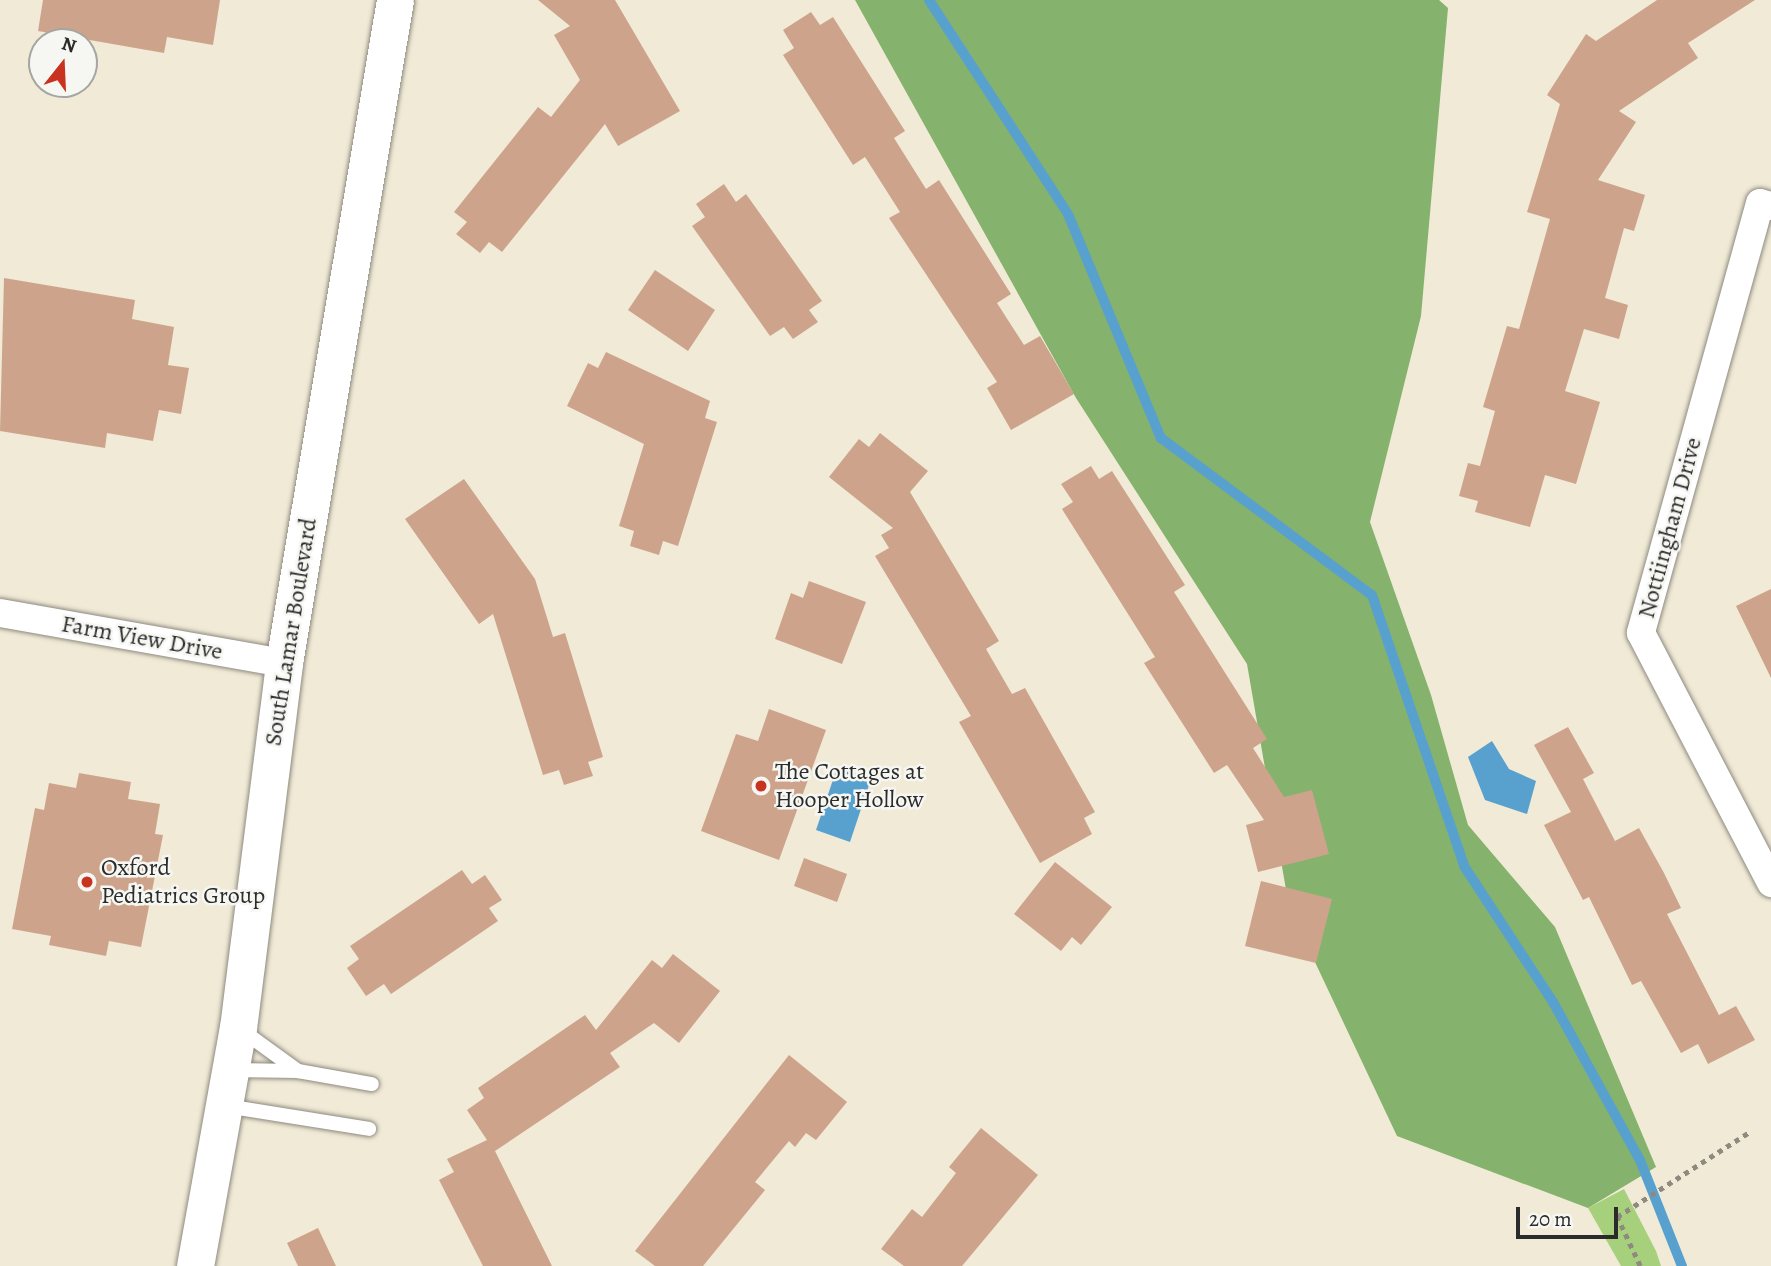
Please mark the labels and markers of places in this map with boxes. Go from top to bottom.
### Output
place label: The Cottages at Hooper Hollow [775,758,924,814]
marker: The Cottages at Hooper Hollow [753,778,769,794]
place label: Oxford Pediatrics Group [101,854,265,910]
marker: Oxford Pediatrics Group [79,874,95,890]

